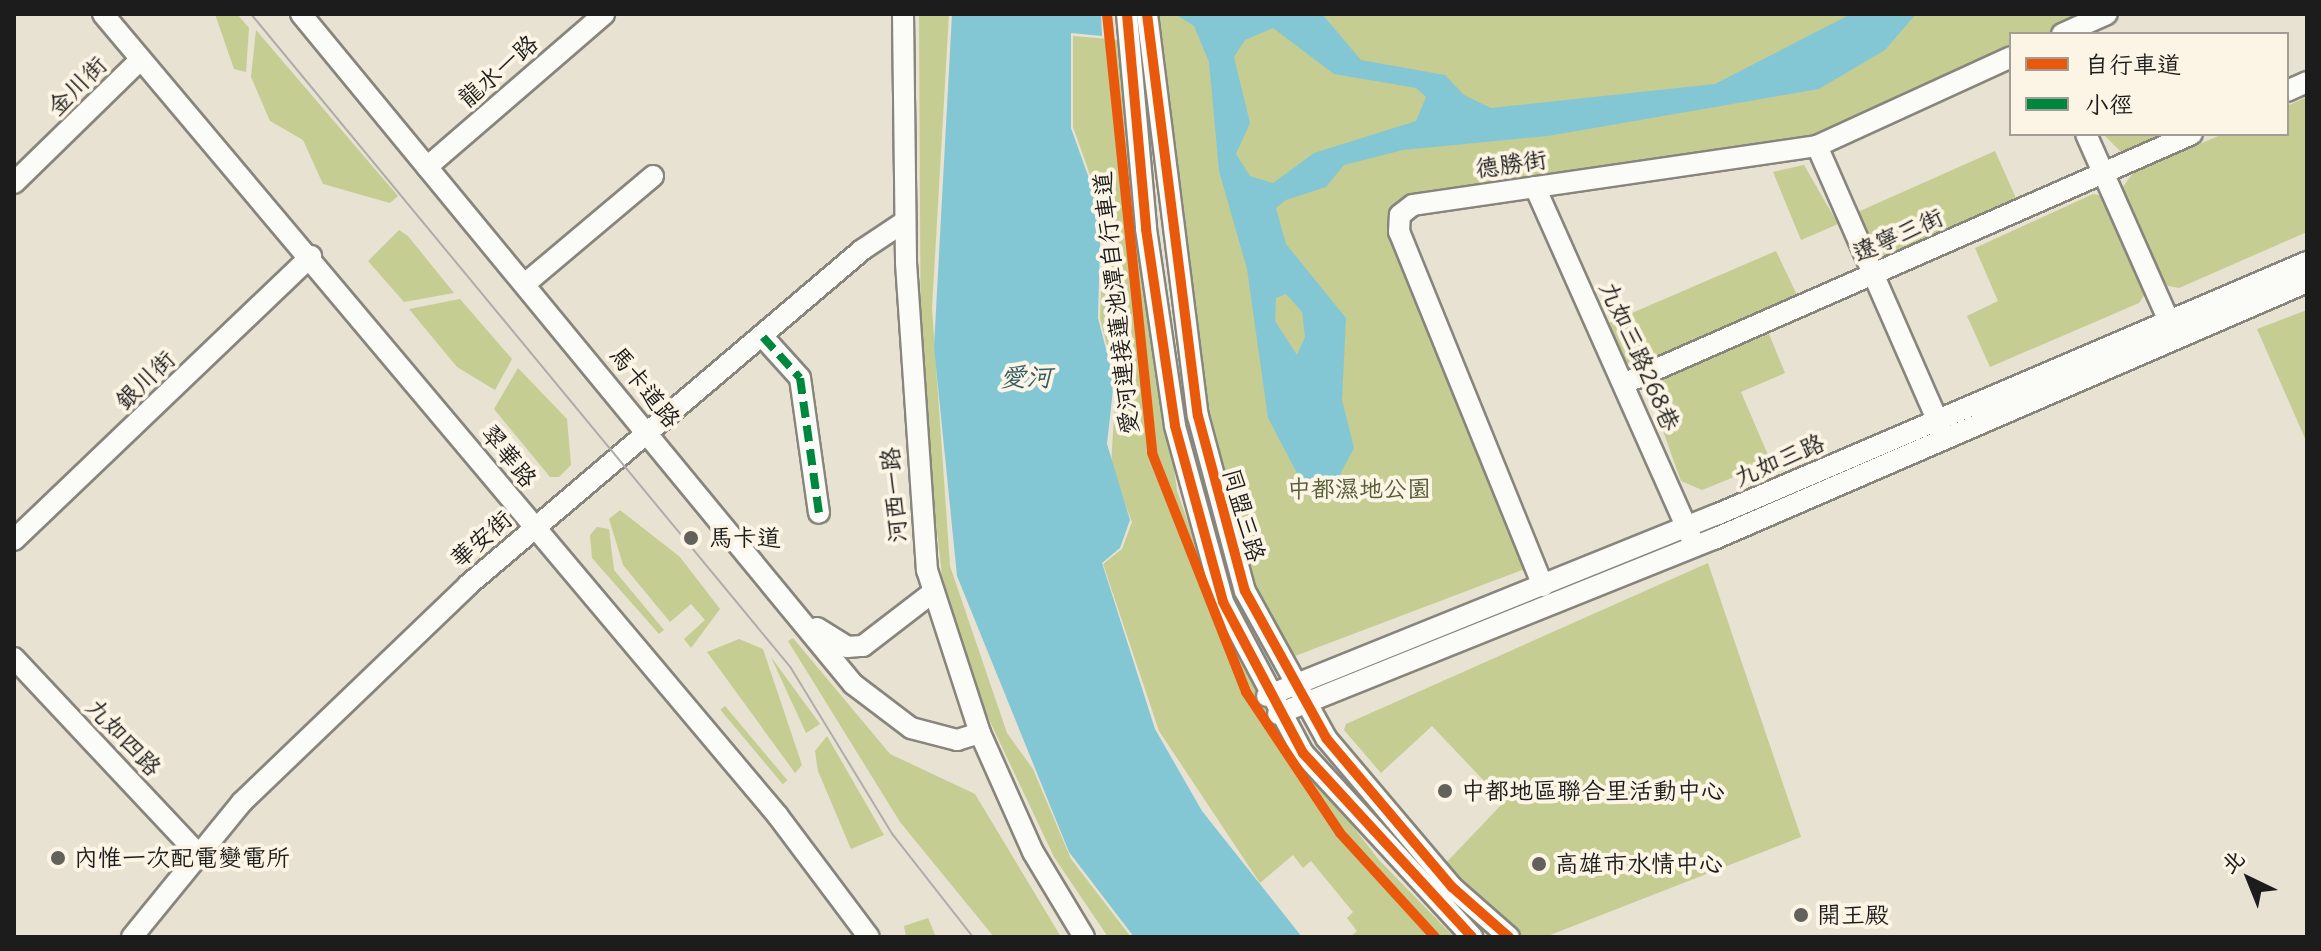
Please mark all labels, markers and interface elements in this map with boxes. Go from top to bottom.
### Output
street label: 龍水一路 [452,29,544,113]
legend [2009,32,2289,136]
text: 自行車道 [2085,49,2181,79]
street label: 金川街 [41,50,113,122]
text: 小徑 [2085,89,2133,119]
street label: 德勝街 [1473,145,1549,183]
street label: 愛河連接蓮池潭自行車道 [1088,170,1144,436]
street label: 遼寧三街 [1848,202,1948,268]
street label: 九如三路268巷 [1594,277,1686,435]
street label: 馬卡道路 [604,341,686,433]
street label: 銀川街 [109,345,181,415]
water label: 愛河 [1000,361,1052,393]
street label: 翠華路 [475,419,543,493]
street label: 九如三路 [1729,428,1829,492]
street label: 河西一路 [875,446,913,544]
street label: 同盟三路 [1217,465,1271,565]
park label: 中都濕地公園 [1287,475,1431,503]
street label: 華安街 [444,505,518,573]
place label: 馬卡道 [709,524,781,552]
marker: 馬卡道 [680,527,702,549]
street label: 九如四路 [81,692,167,782]
place label: 中都地區聯合里活動中心 [1461,777,1725,805]
marker: 中都地區聯合里活動中心 [1436,782,1454,800]
north arrow [2209,839,2289,919]
place label: 內惟一次配電變電所 [74,844,290,872]
text: 北 [2215,844,2250,879]
marker: 內惟一次配電變電所 [49,849,67,867]
place label: 高雄市水情中心 [1555,850,1723,878]
marker: 高雄市水情中心 [1530,855,1548,873]
place label: 開王殿 [1817,901,1889,929]
marker: 開王殿 [1792,906,1810,924]

